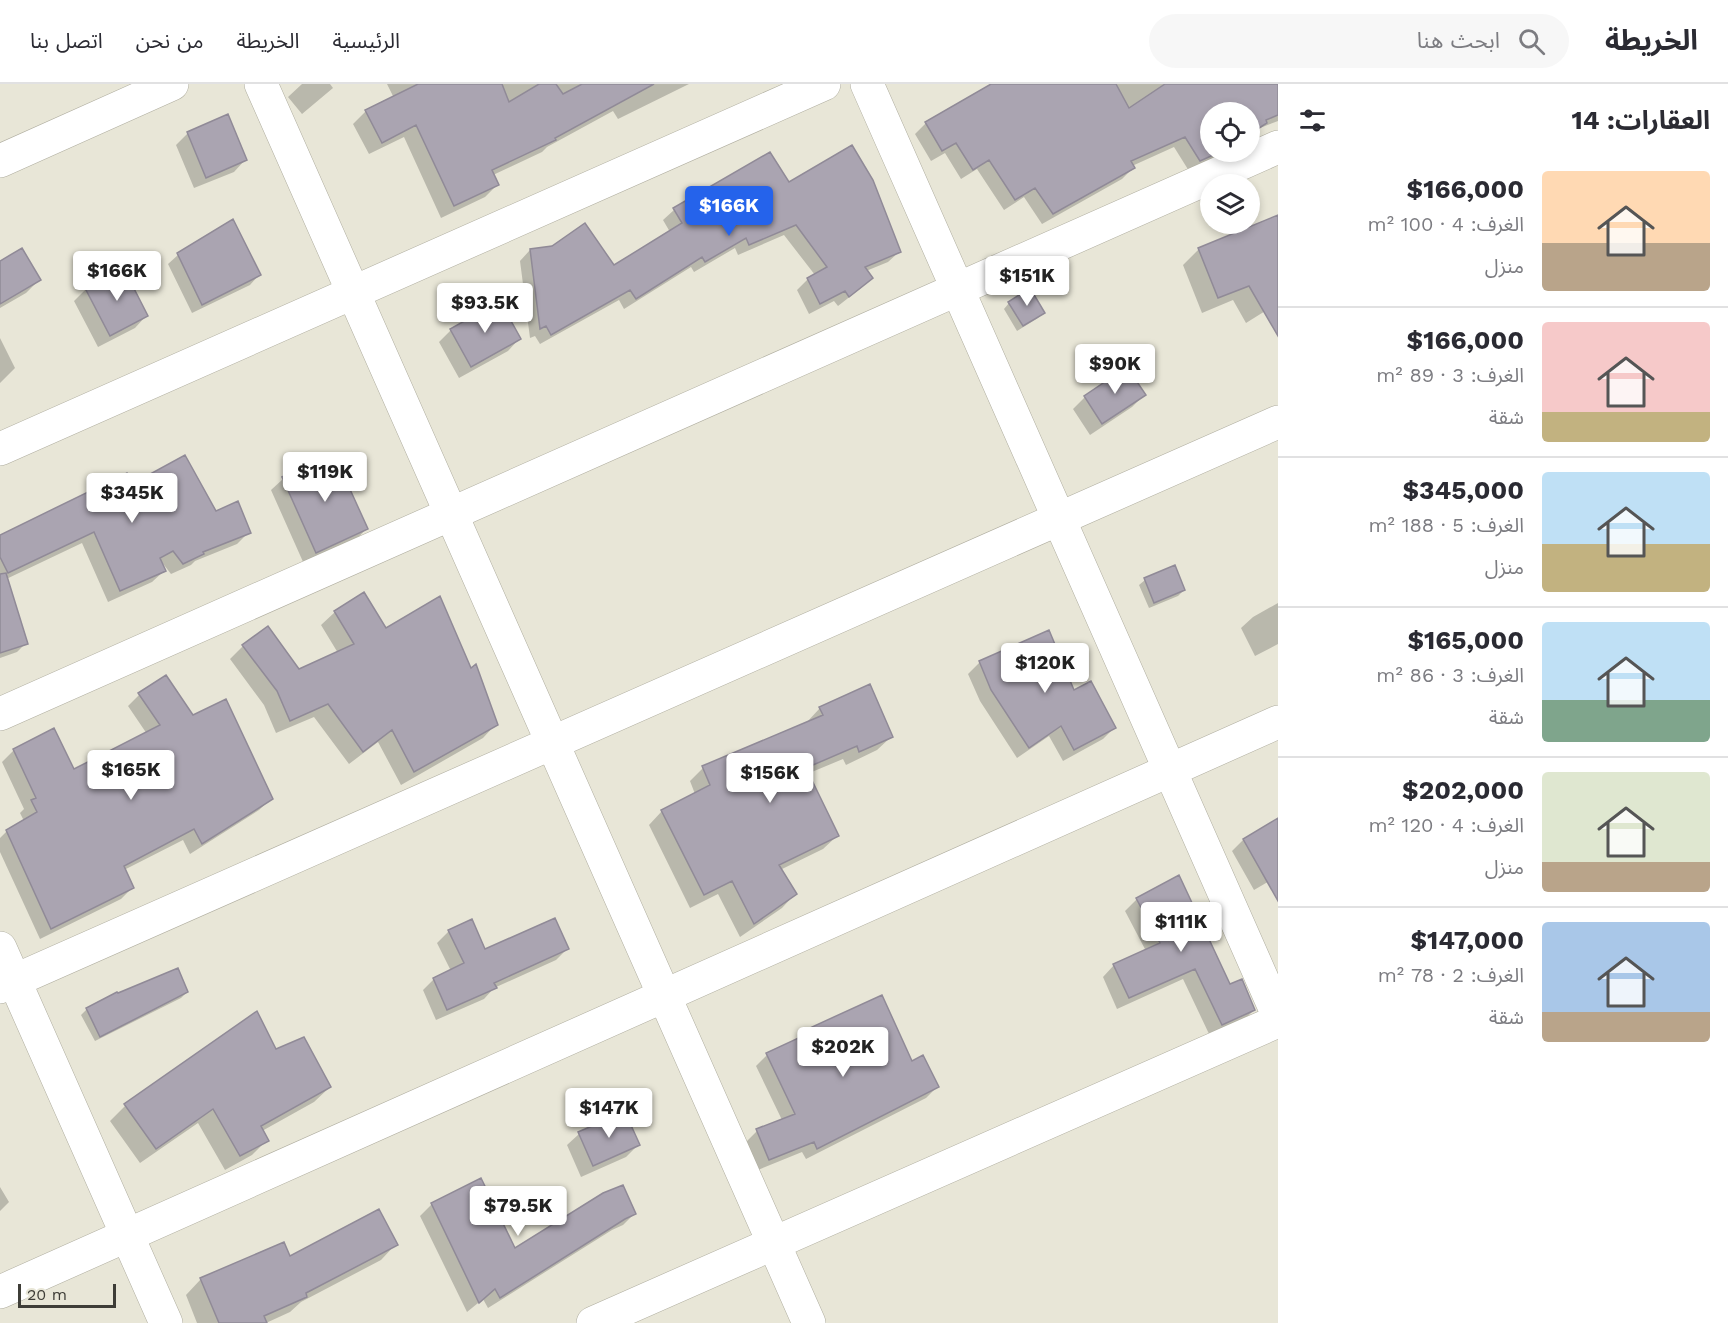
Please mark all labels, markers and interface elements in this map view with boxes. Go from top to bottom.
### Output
search box [1149,14,1569,68]
text: الخريطة [1605,24,1698,57]
icon: search [1515,25,1548,58]
text: اتصل بنا [30,28,103,53]
text: من نحن [136,28,204,53]
text: الخريطة [237,28,299,53]
text: الرئيسية [332,28,400,53]
text: ابحث هنا [1417,28,1500,53]
map controls [1200,102,1260,234]
button: locate [1200,102,1260,162]
icon: filters [1296,104,1329,137]
text: العقارات: 14 [1571,105,1710,135]
button: layers [1200,174,1260,234]
text: $166,000 [1407,174,1524,204]
pin: $166K [687,186,771,237]
text: $166K [699,193,759,217]
icon: home [1590,195,1662,267]
text: الغرف: 4 · 100 m² [1368,212,1524,236]
pin: $166K [75,251,159,302]
text: منزل [1485,254,1524,278]
pin: $151K [985,256,1069,307]
text: $166K [87,258,147,282]
text: $151K [999,263,1055,287]
pin: $93.5K [436,283,534,334]
text: $93.5K [451,290,519,314]
text: $166,000 [1407,325,1524,355]
pin: $90K [1079,344,1151,395]
icon: home [1590,346,1662,418]
text: $90K [1089,351,1141,375]
text: الغرف: 3 · 89 m² [1376,363,1524,387]
text: شقة [1489,405,1524,429]
pin: $119K [283,452,367,503]
text: $119K [297,459,353,483]
pin: $345K [90,473,174,524]
text: $345,000 [1402,475,1524,505]
text: $345K [100,480,164,504]
icon: home [1590,496,1662,568]
text: الغرف: 5 · 188 m² [1368,513,1524,537]
text: منزل [1485,555,1524,579]
text: $165,000 [1407,625,1524,655]
pin: $120K [1003,643,1087,694]
icon: home [1590,646,1662,718]
text: $120K [1015,650,1075,674]
text: الغرف: 3 · 86 m² [1376,663,1524,687]
text: شقة [1489,705,1524,729]
pin: $165K [89,750,173,801]
pin: $156K [728,753,812,804]
text: $165K [101,757,161,781]
text: $156K [740,760,800,784]
text: $202,000 [1402,775,1524,805]
icon: home [1590,796,1662,868]
text: الغرف: 4 · 120 m² [1368,813,1524,837]
text: منزل [1485,855,1524,879]
pin: $111K [1139,902,1223,953]
text: $111K [1155,909,1207,933]
text: $147,000 [1410,925,1524,955]
icon: home [1590,946,1662,1018]
text: الغرف: 2 · 78 m² [1378,963,1524,987]
text: شقة [1489,1005,1524,1029]
pin: $202K [801,1027,885,1078]
text: $202K [811,1034,875,1058]
pin: $147K [567,1088,651,1139]
text: $147K [579,1095,639,1119]
pin: $79.5K [469,1186,567,1237]
text: $79.5K [484,1193,552,1217]
scale bar [18,1281,116,1308]
text: 20 m [27,1285,67,1304]

